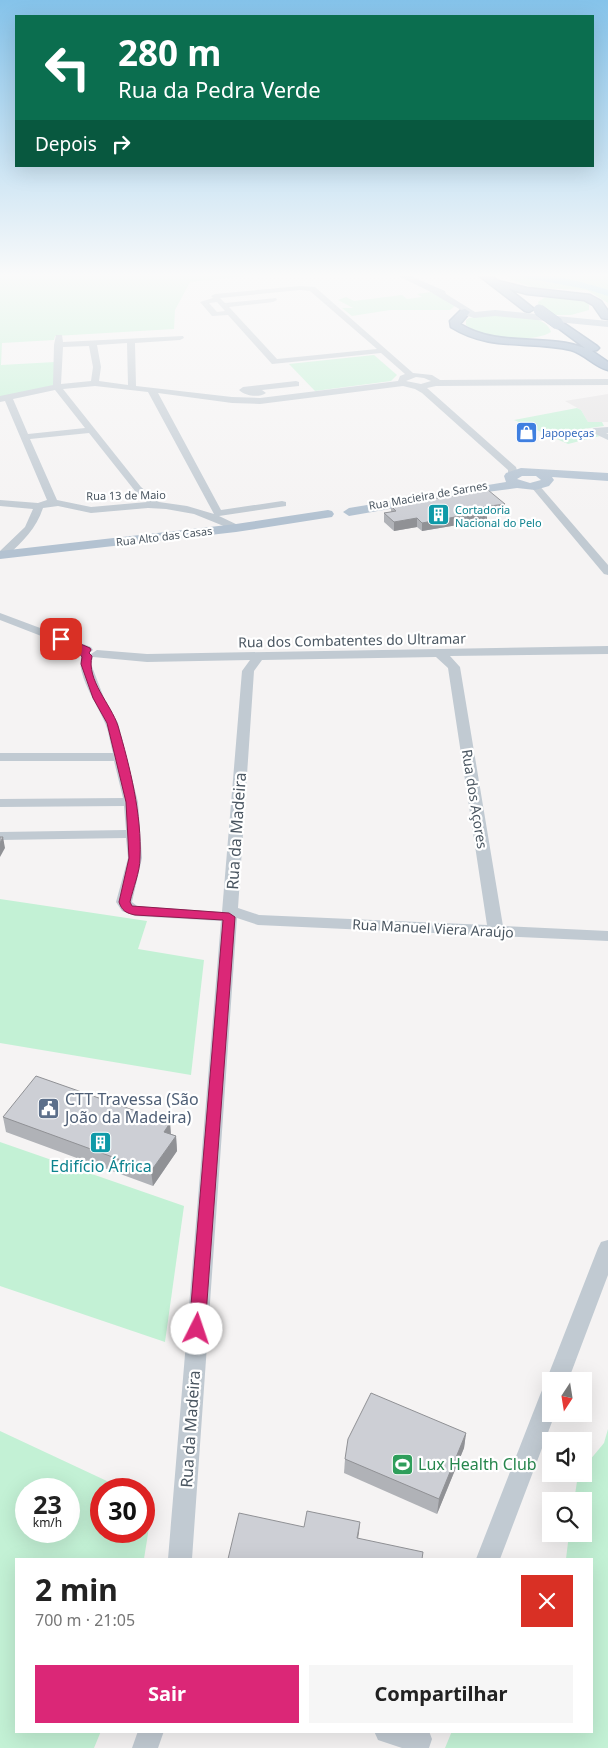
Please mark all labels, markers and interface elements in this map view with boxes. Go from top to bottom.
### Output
text: 280 m [118,29,221,76]
icon: left [35,35,100,100]
text: Rua da Pedra Verde [118,74,321,104]
icon: right [107,130,135,158]
text: Depois [35,131,97,157]
shop icon: Japopeças [514,420,538,444]
place label: Japopeças [541,425,594,440]
street label: Rua Macieira de Sarnes [368,477,488,513]
street label: Rua 13 de Maio [86,487,166,503]
place label: Cortadoria Nacional do Pelo [455,502,542,530]
building icon: Cortadoria Nacional do Pelo [427,503,451,527]
street label: Rua Alto das Casas [115,523,213,549]
pin [40,618,82,660]
icon: arrive [47,625,75,653]
street label: Rua dos Combatentes do Ultramar [238,629,466,651]
street label: Rua dos Açores [458,748,492,850]
street label: Rua da Madeira [221,772,251,890]
street label: Rua Manuel Viera Araújo [352,914,514,942]
place label: CTT Travessa (São João da Madeira) [63,1088,199,1128]
public building icon: CTT Travessa (São João da Madeira) [37,1096,61,1120]
building icon: Edifício África [89,1130,113,1154]
place label: Edifício África [50,1155,152,1177]
position arrow [170,1302,222,1354]
street label: Rua da Madeira [175,1370,205,1488]
north arrow [542,1372,592,1422]
map controls [542,1372,592,1542]
button: sound [542,1432,592,1482]
sports icon: Lux Health Club [390,1452,414,1476]
place label: Lux Health Club [418,1453,537,1475]
speed limit sign: 30 [90,1478,155,1543]
text: 23 [33,1487,62,1521]
button: search [542,1492,592,1542]
text: km/h [33,1514,62,1531]
text: 2 min [35,1569,118,1610]
button: close [521,1575,573,1627]
text: 700 m · 21:05 [35,1609,135,1631]
button: Sair [35,1665,299,1723]
button: Compartilhar [309,1665,573,1723]

